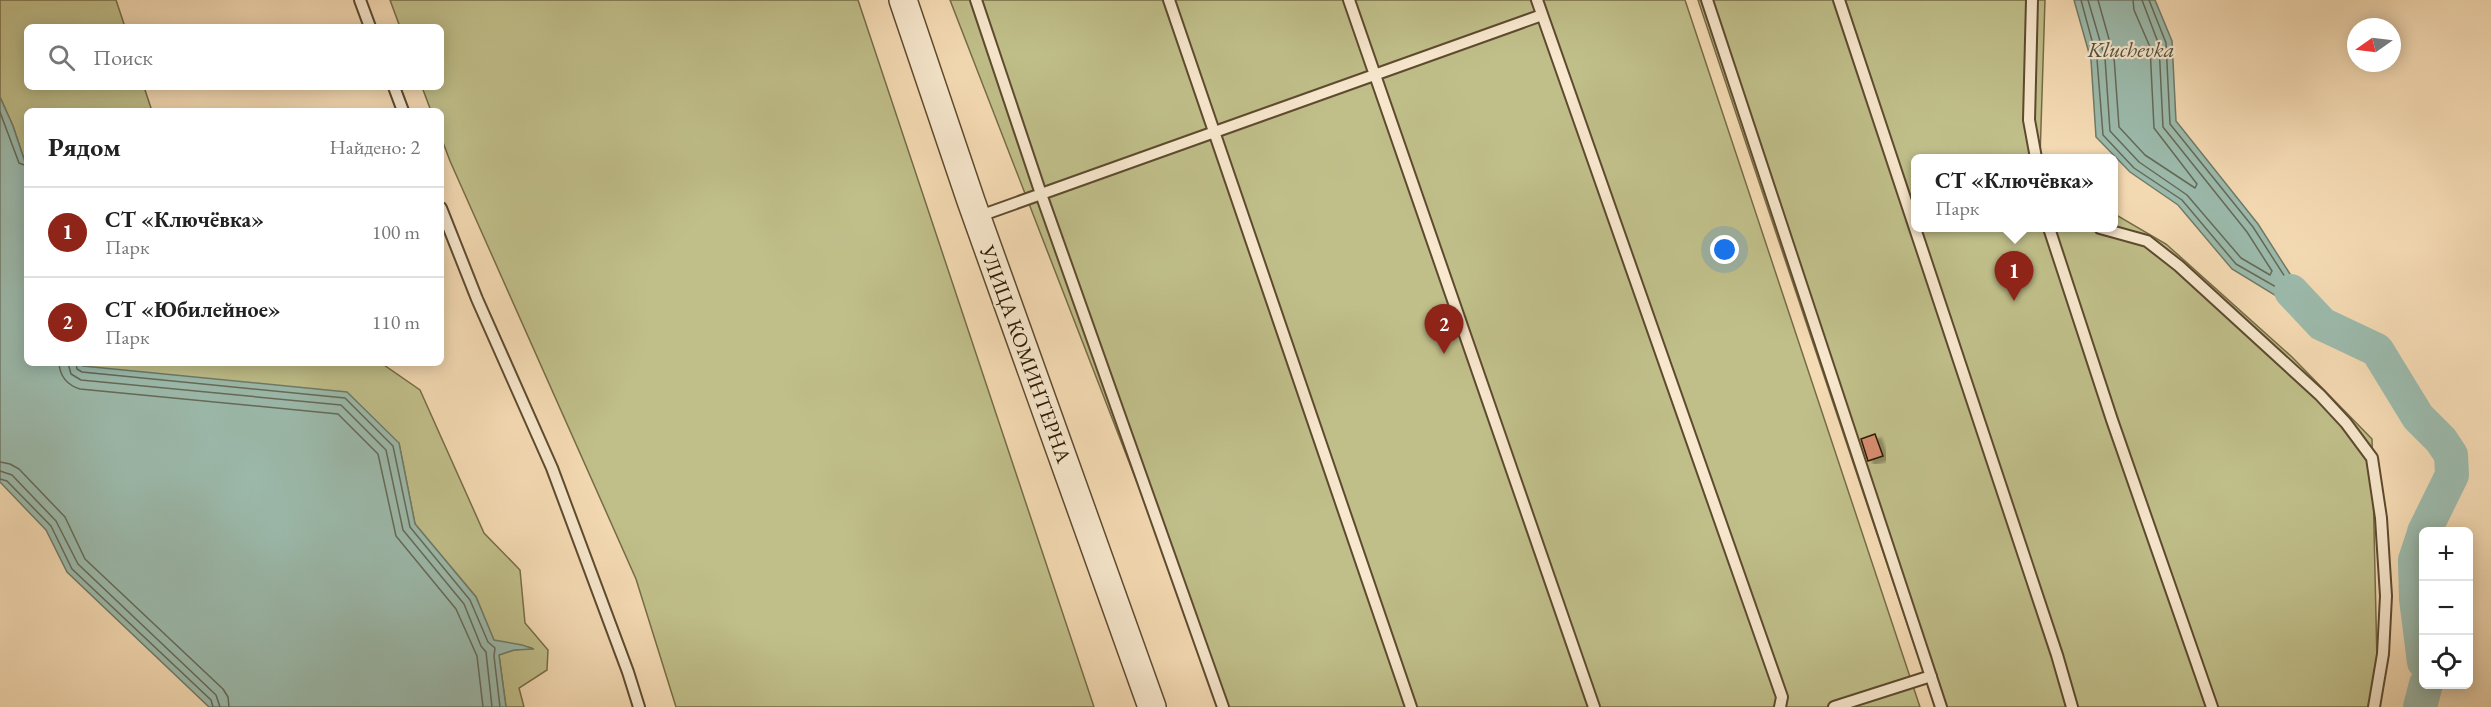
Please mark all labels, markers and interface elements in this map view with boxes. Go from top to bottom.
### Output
north arrow [2347,18,2401,72]
search box [24,24,444,90]
water label: Kluchevka [2087,35,2174,64]
icon: search [45,41,78,74]
text: Поиск [93,43,153,72]
text: Рядом [48,130,121,164]
text: Найдено: 2 [329,134,420,160]
popup [1911,154,2118,232]
text: СТ «Ключёвка» [1935,166,2094,195]
text: Парк [1935,195,1979,221]
text: СТ «Ключёвка» [105,205,264,234]
text: 1 [62,219,73,245]
text: 100 m [372,219,420,245]
text: Парк [105,234,149,260]
your location [1710,235,1739,264]
street label: УЛИЦА КОМИНТЕРНА [974,241,1078,467]
pin: 1 [1994,252,2034,301]
text: СТ «Юбилейное» [105,295,281,324]
pin: 2 [1424,304,1464,354]
text: 2 [62,309,73,335]
text: 110 m [372,309,420,335]
text: Парк [105,324,149,350]
map controls [2419,527,2473,689]
button: + [2419,527,2473,581]
button: − [2419,581,2473,635]
button: locate [2419,635,2473,689]

